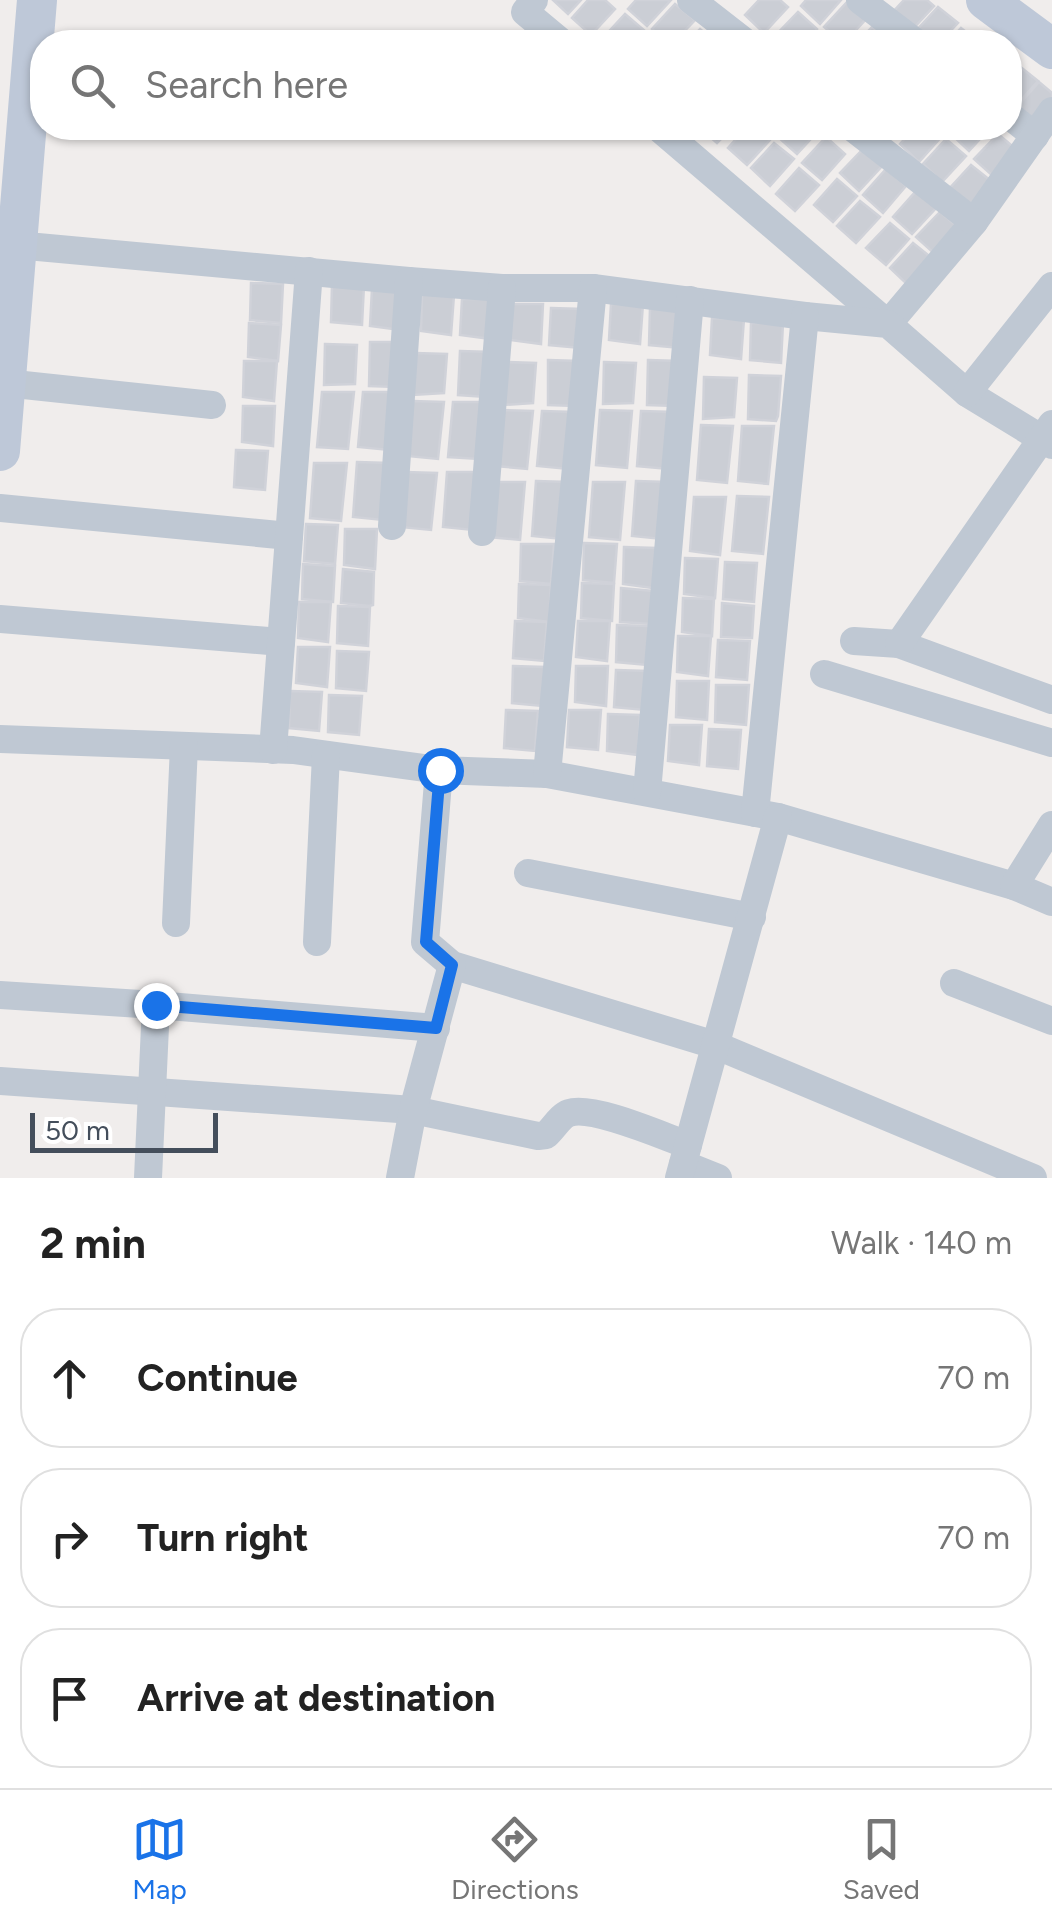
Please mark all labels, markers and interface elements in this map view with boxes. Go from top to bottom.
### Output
search box [30,30,1022,140]
icon: search [65,58,120,113]
text: Search here [145,62,348,108]
route start [418,748,464,794]
route end [134,983,180,1029]
scale bar [30,1108,218,1152]
text: 50 m [45,1113,110,1147]
text: 2 min [40,1218,146,1269]
text: Walk · 140 m [831,1224,1012,1262]
icon: ahead [42,1351,97,1406]
text: Continue [137,1355,298,1401]
text: 70 m [937,1359,1010,1397]
icon: right [42,1511,97,1566]
text: Turn right [137,1515,309,1561]
text: 70 m [937,1519,1010,1557]
icon: arrive [42,1671,97,1726]
text: Arrive at destination [137,1675,495,1721]
tab: Map [132,1812,187,1906]
tab: Directions [451,1812,579,1906]
tab: Saved [843,1812,920,1906]

